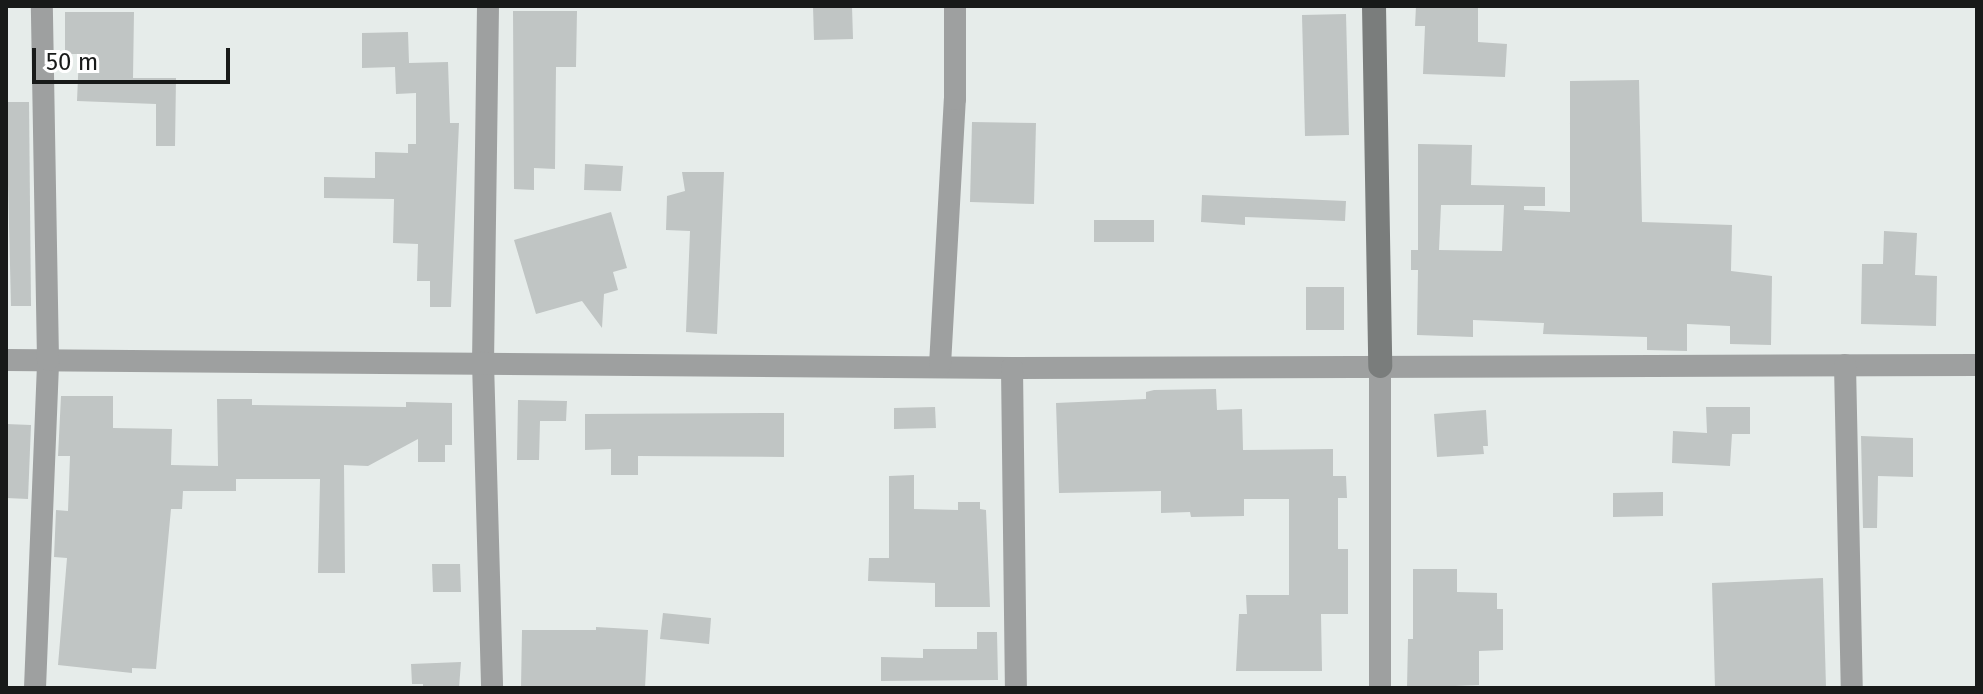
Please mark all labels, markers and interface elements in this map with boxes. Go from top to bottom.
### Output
scale bar [36,32,234,82]
text: 50 m [46,48,98,76]

